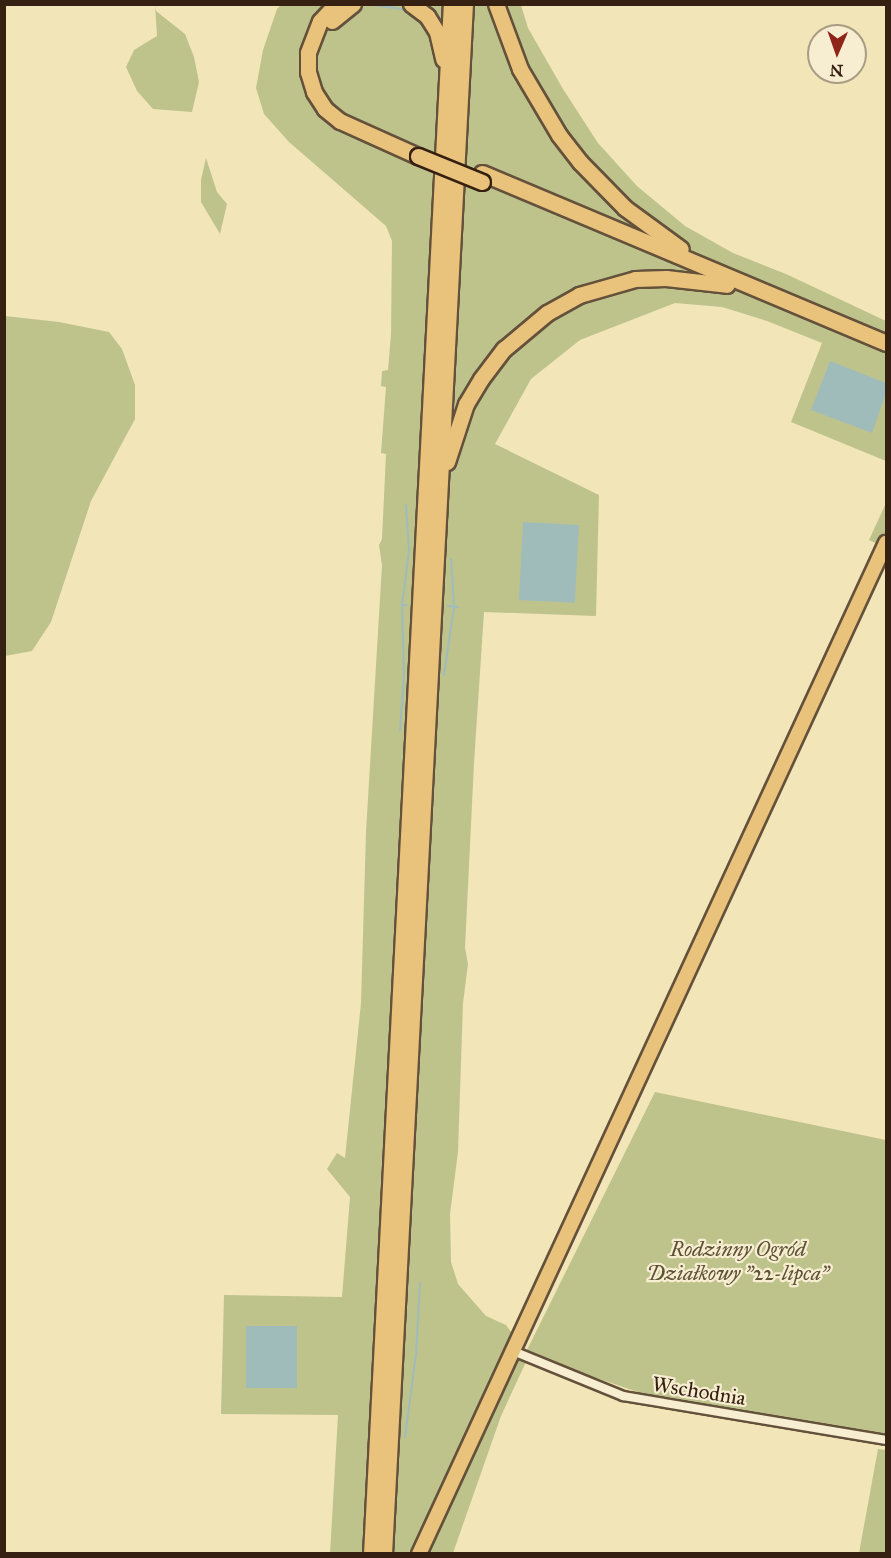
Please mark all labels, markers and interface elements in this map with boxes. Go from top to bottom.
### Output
north arrow [807,24,867,84]
text: N [829,61,844,80]
park label: Rodzinny Ogród Działkowy "22-lipca" [647,1236,829,1286]
street label: Wschodnia [650,1371,748,1411]

